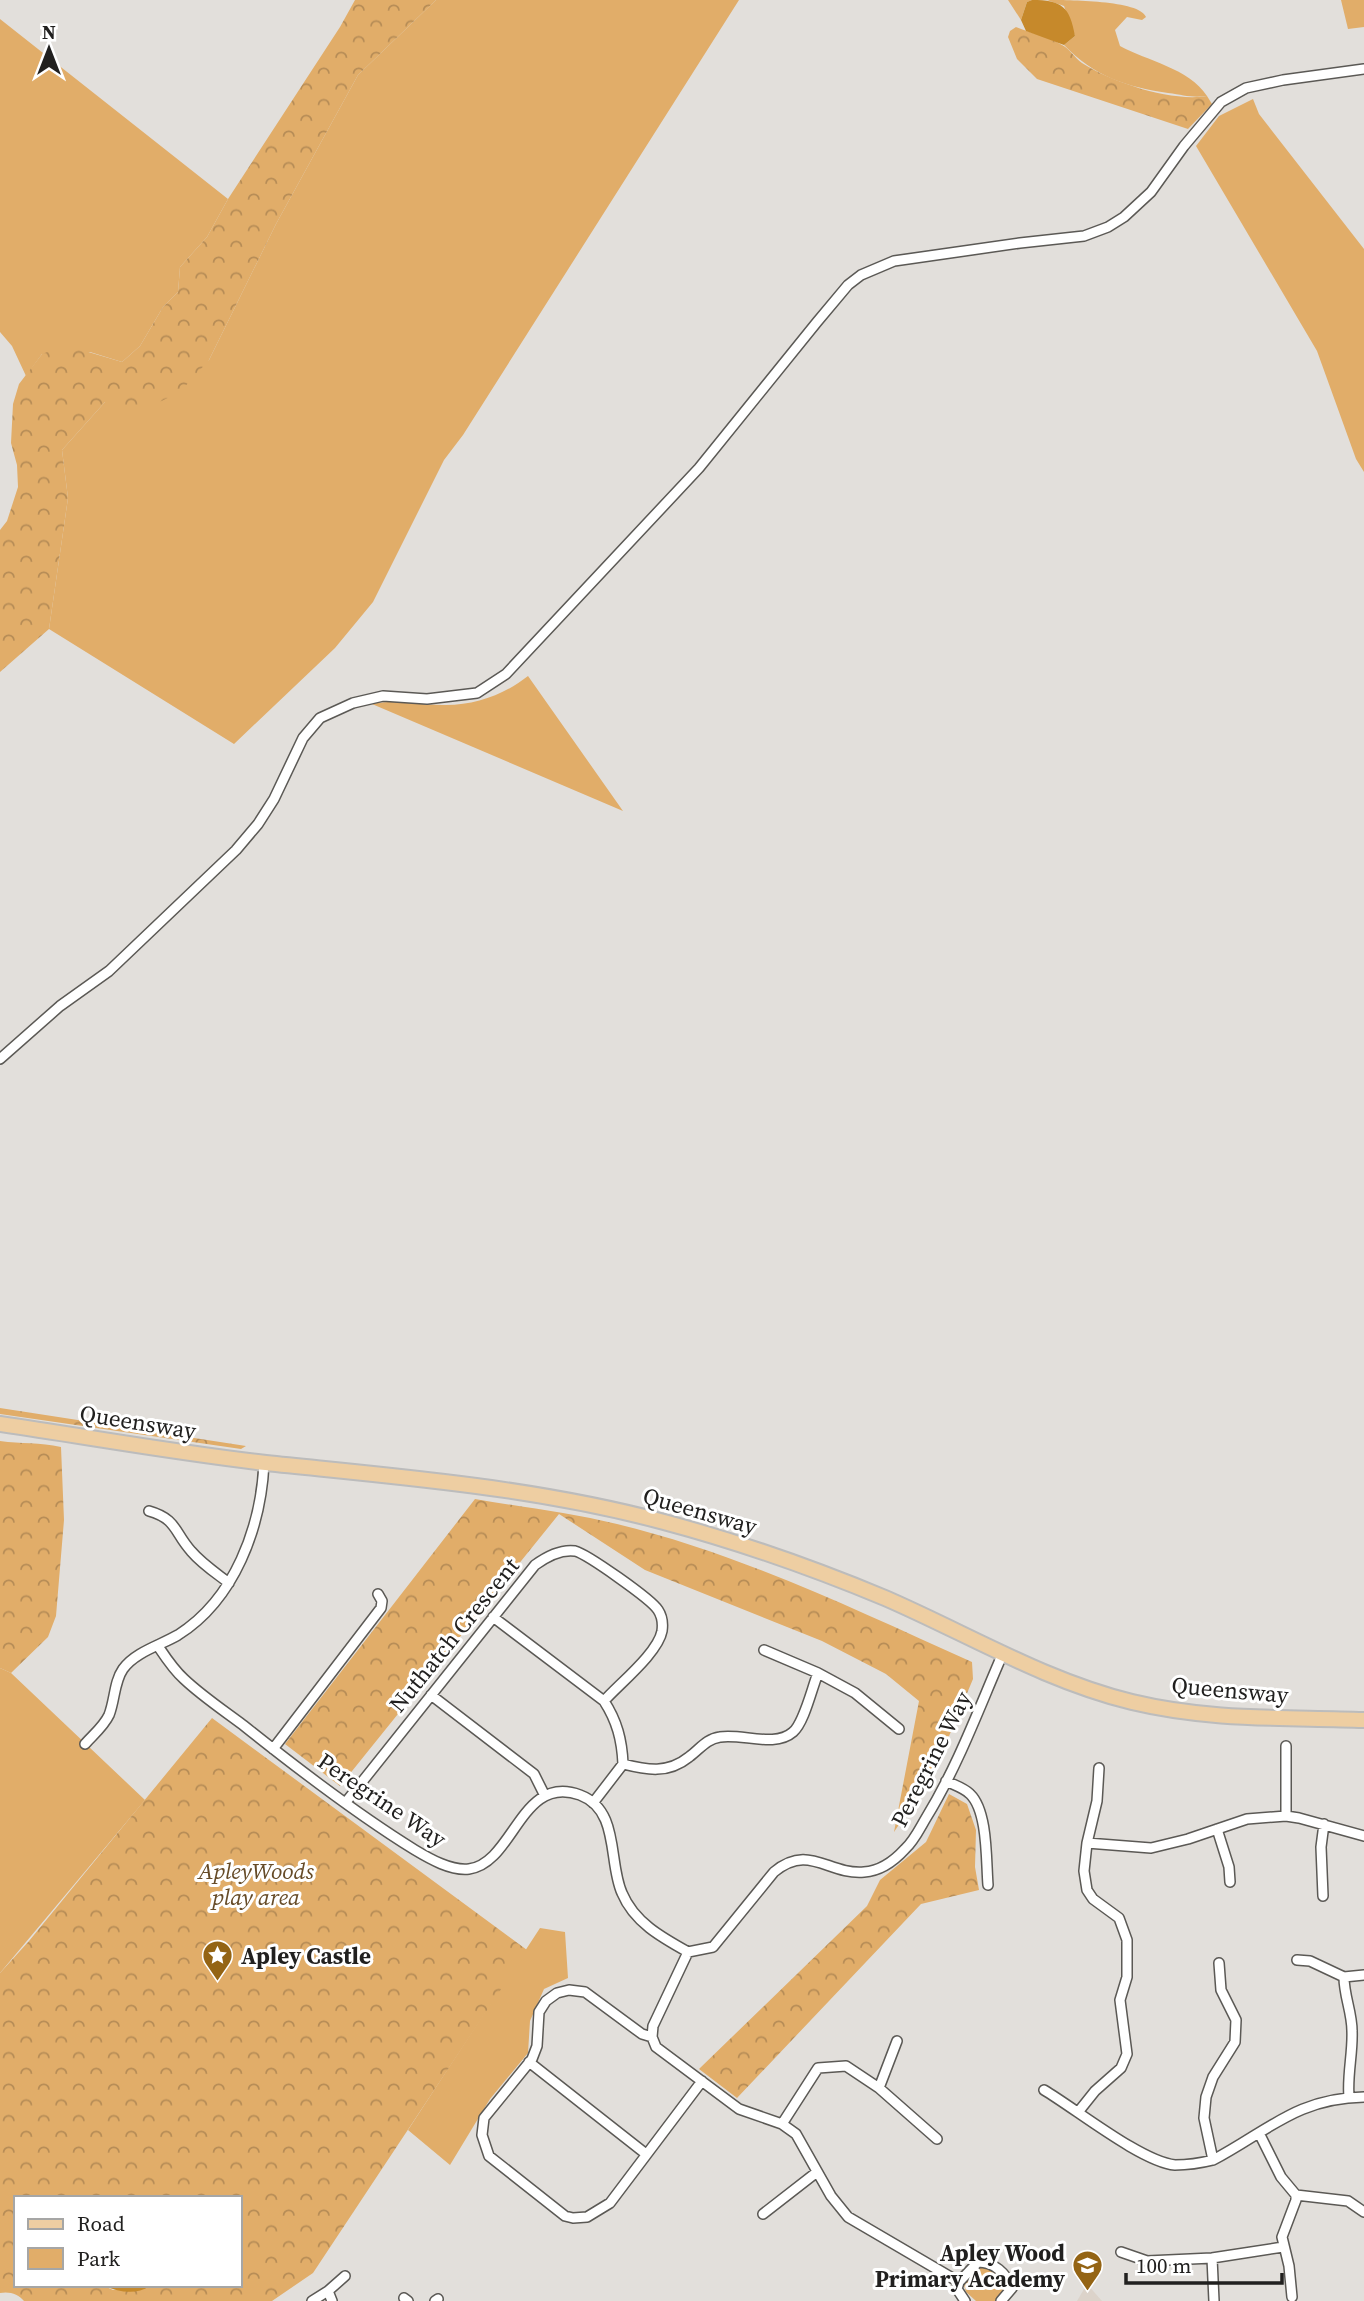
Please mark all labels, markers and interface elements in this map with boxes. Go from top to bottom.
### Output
north arrow [14,14,84,84]
text: N [42,19,56,45]
street label: Queensway [78,1397,199,1447]
street label: Queensway [639,1479,761,1543]
street label: Nuthatch Crescent [382,1551,527,1719]
street label: Queensway [1170,1669,1290,1711]
street label: Peregrine Way [883,1685,979,1832]
street label: Peregrine Way [311,1745,453,1855]
park label: ApleyWoods play area [196,1855,314,1913]
place icon: Apley Castle [201,1939,235,1983]
place label: Apley Castle [241,1940,371,1972]
legend [14,2196,242,2287]
text: Road [77,2209,125,2238]
place label: Apley Wood Primary Academy [875,2237,1066,2295]
scale bar [1126,2242,1282,2286]
text: Park [77,2244,121,2273]
school or university icon: Apley Wood Primary Academy [1071,2249,1105,2293]
text: 100 m [1136,2251,1191,2280]

